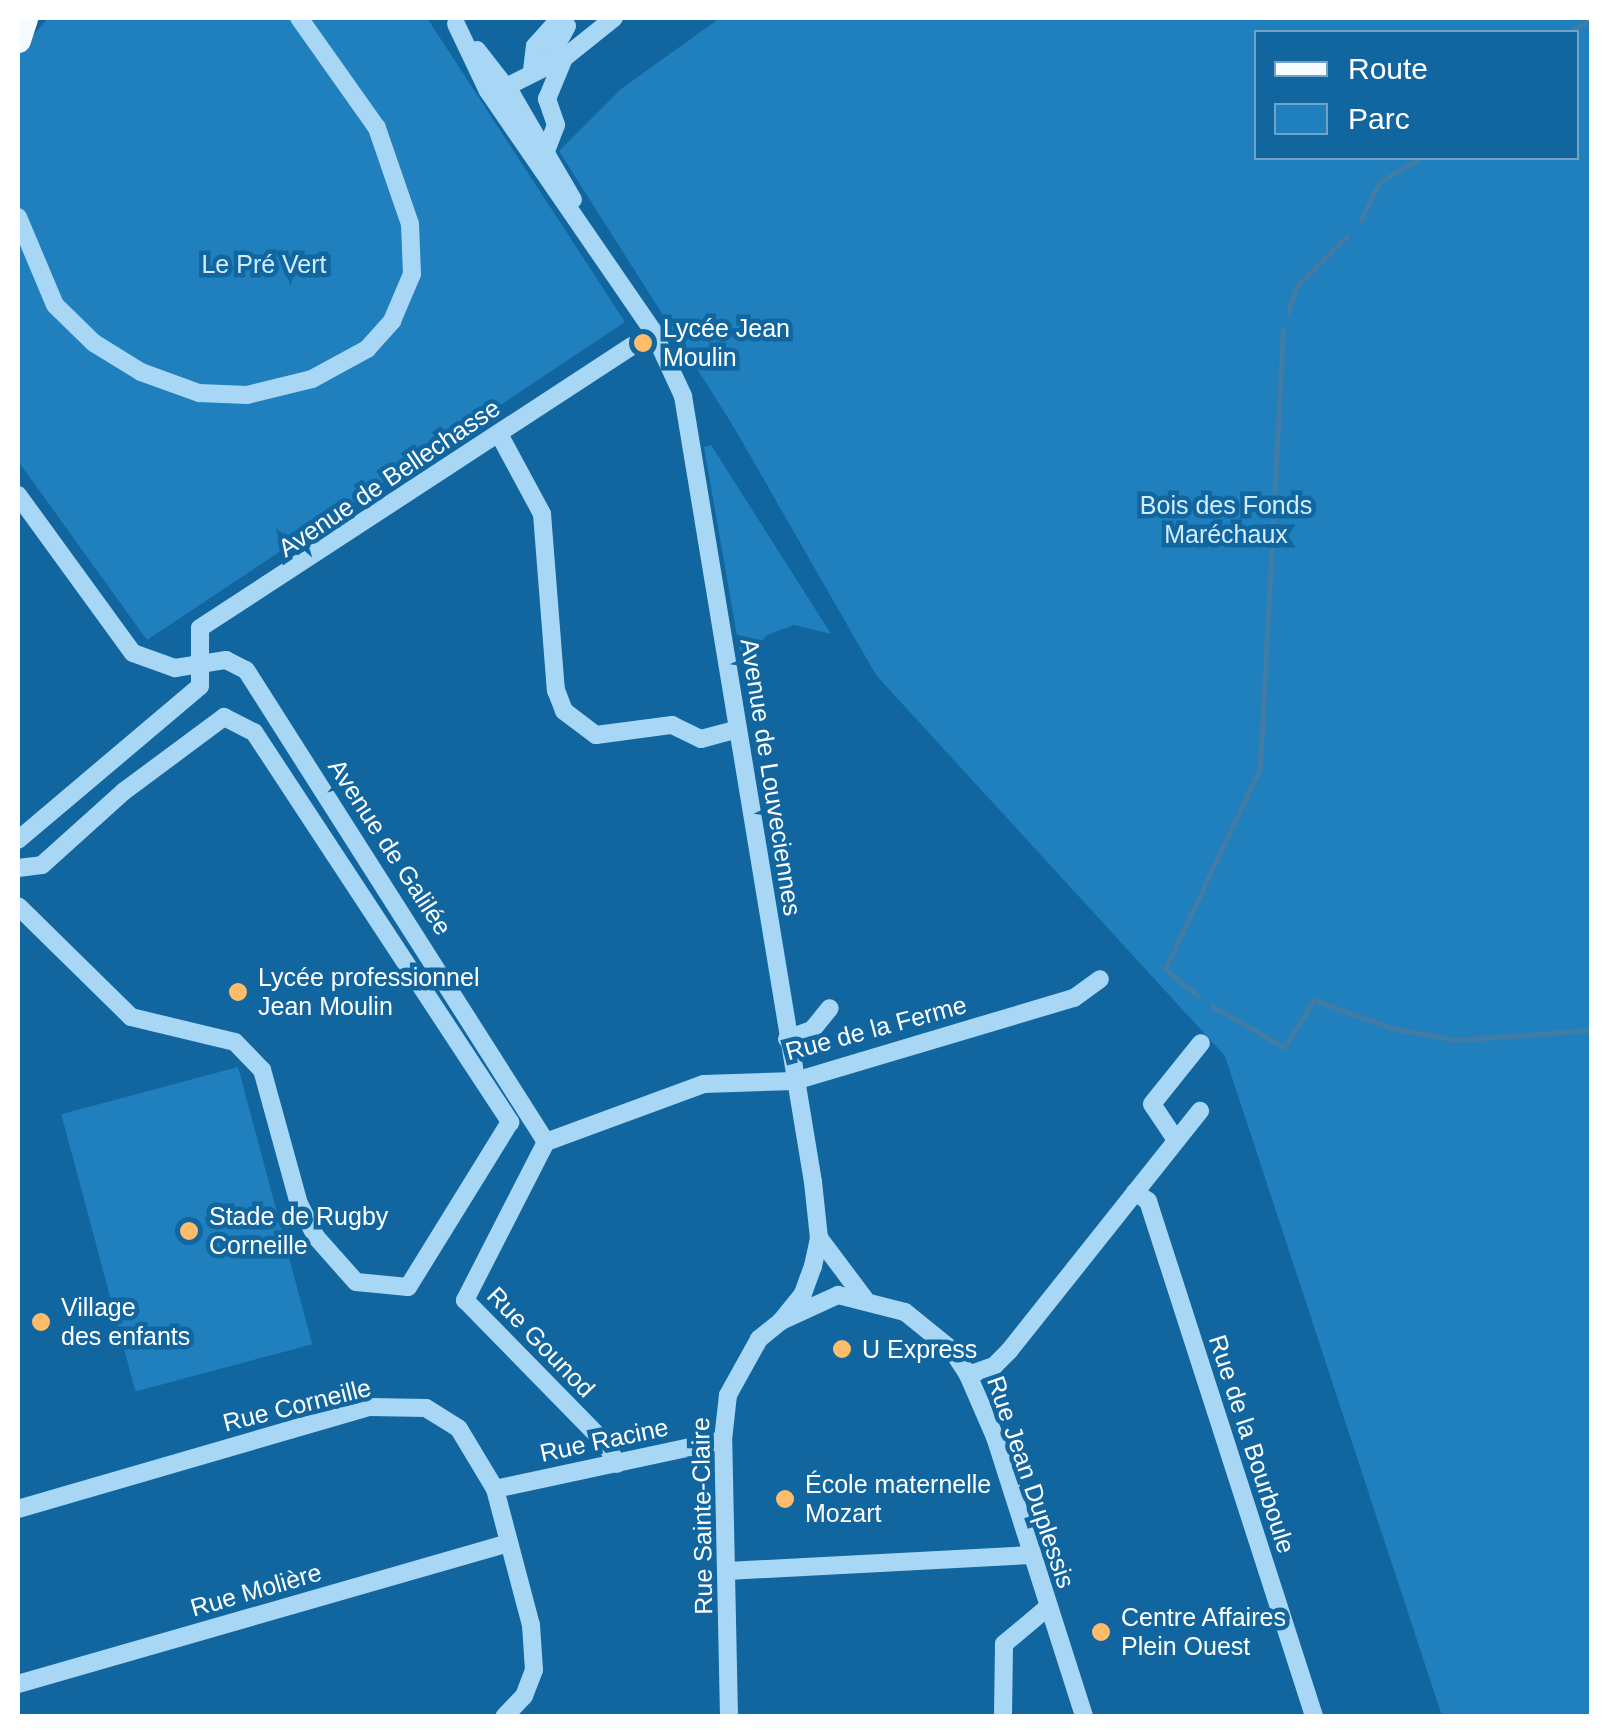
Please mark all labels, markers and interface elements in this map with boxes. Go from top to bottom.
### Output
legend [1254,30,1579,160]
text: Route [1348,52,1428,85]
text: Parc [1348,102,1410,135]
park label: Le Pré Vert [201,249,327,279]
place label: Lycée Jean Moulin [663,314,790,373]
marker: Lycée Jean Moulin [632,332,654,354]
street label: Avenue de Bellechasse [272,393,506,563]
park label: Bois des Fonds Maréchaux [1140,491,1312,550]
street label: Avenue de Louveciennes [734,636,808,918]
street label: Avenue de Galilée [322,753,458,941]
place label: Lycée professionnel Jean Moulin [258,963,479,1022]
marker: Lycée professionnel Jean Moulin [227,981,249,1003]
street label: Rue de la Ferme [782,989,970,1067]
place label: Stade de Rugby Corneille [209,1202,388,1261]
marker: Stade de Rugby Corneille [178,1220,200,1242]
street label: Rue Gounod [481,1281,601,1403]
place label: Village des enfants [61,1293,190,1352]
marker: Village des enfants [30,1311,52,1333]
street label: Rue de la Bourboule [1203,1331,1301,1557]
place label: U Express [862,1334,977,1364]
marker: U Express [831,1338,853,1360]
street label: Rue Corneille [220,1372,374,1438]
street label: Rue Jean Duplessis [981,1372,1081,1592]
street label: Rue Racine [537,1412,671,1468]
street label: Rue Sainte-Claire [685,1417,719,1615]
place label: École maternelle Mozart [805,1470,991,1529]
marker: École maternelle Mozart [774,1488,796,1510]
street label: Rue Molière [187,1557,325,1623]
place label: Centre Affaires Plein Ouest [1121,1603,1287,1662]
marker: Centre Affaires Plein Ouest [1090,1621,1112,1643]

